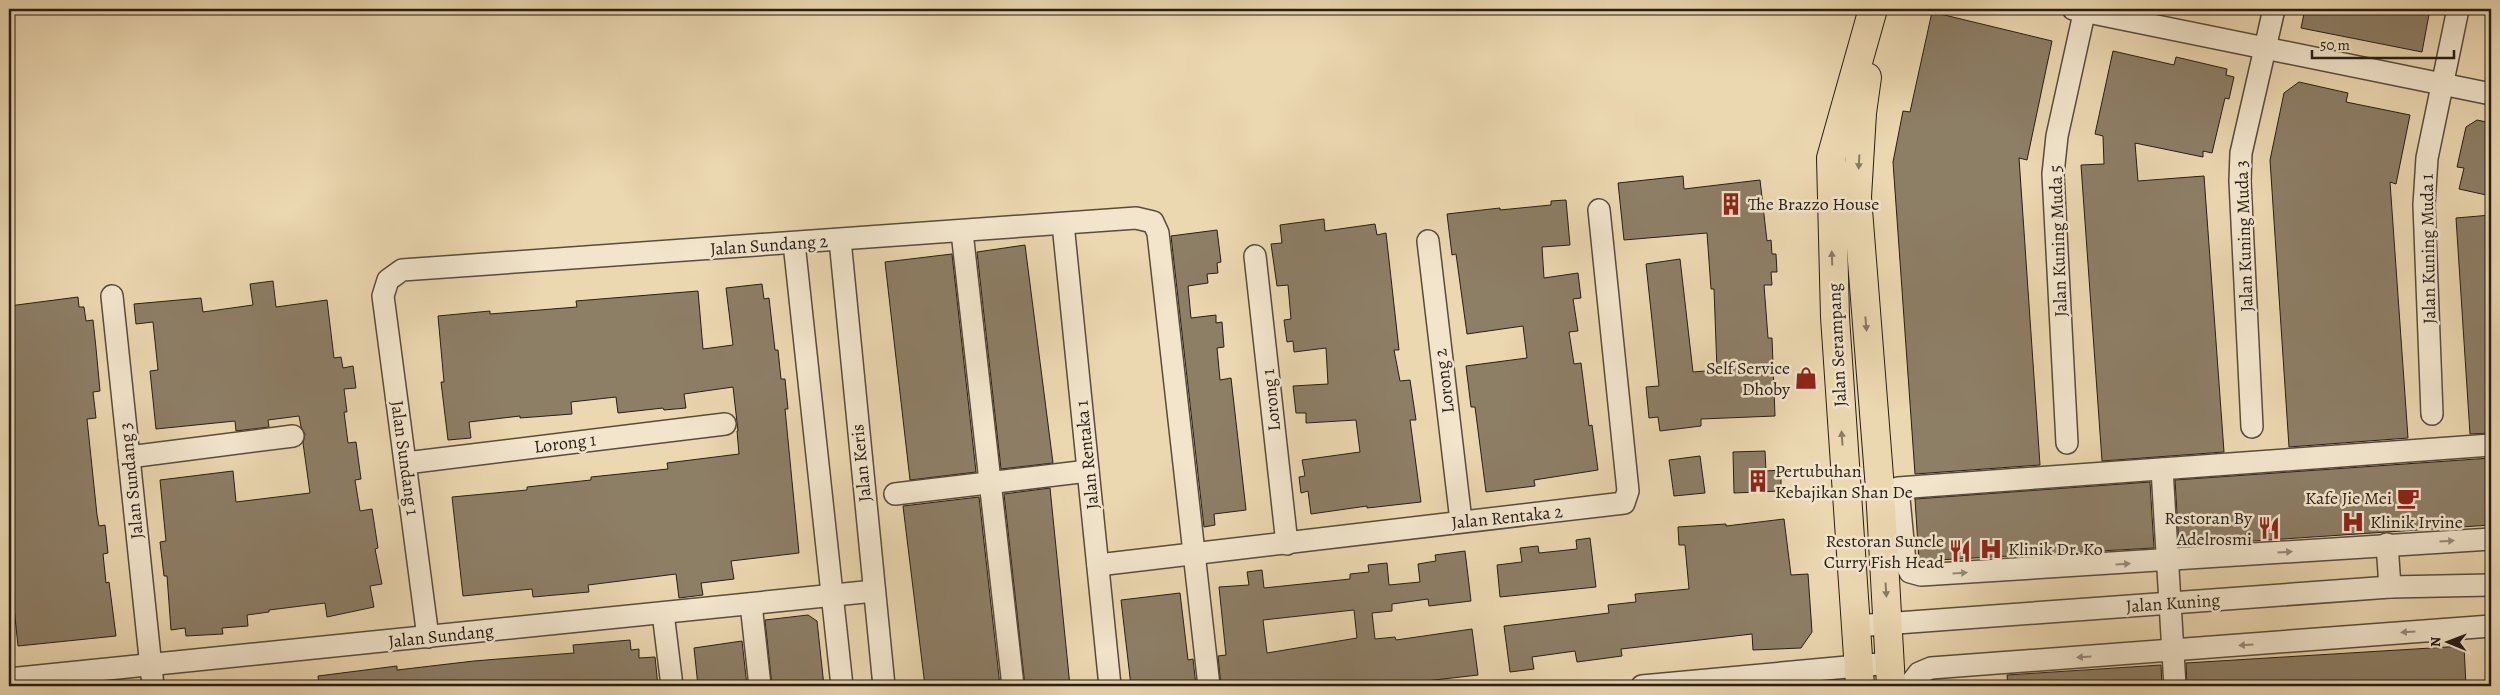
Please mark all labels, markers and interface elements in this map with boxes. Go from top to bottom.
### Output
scale bar [2312,28,2455,60]
text: 50 m [2320,35,2350,55]
one-way arrow [1854,154,1862,170]
street label: Jalan Kuning Muda 3 [2229,160,2259,312]
street label: Jalan Kuning Muda 5 [2043,165,2073,317]
street label: Jalan Kuning Muda 1 [2415,174,2441,324]
building icon: The Brazzo House [1718,191,1744,217]
place label: The Brazzo House [1748,192,1879,216]
street label: Jalan Sundang 2 [709,229,829,261]
one-way arrow [1828,250,1836,266]
street label: Jalan Serampang [1822,282,1852,408]
one-way arrow [1862,316,1870,332]
street label: Lorong 2 [1428,347,1460,415]
place label: Self Service Dhoby [1706,356,1791,401]
shop icon: Self Service Dhoby [1793,365,1819,391]
street label: Lorong 1 [1256,368,1286,432]
street label: Jalan Sundang 1 [385,399,425,517]
street label: Jalan Rentaka 1 [1069,399,1105,511]
street label: Jalan Sundang 3 [113,422,149,540]
street label: Jalan Keris [845,423,877,503]
street label: Lorong 1 [533,427,597,459]
one-way arrow [1838,430,1846,446]
place label: Pertubuhan Kebajikan Shan De [1775,459,1913,504]
building icon: Pertubuhan Kebajikan Shan De [1745,468,1771,494]
cafe icon: Kafe Jie Mei [2395,485,2421,511]
place label: Kafe Jie Mei [2305,486,2392,510]
street label: Jalan Rentaka 2 [1450,499,1564,535]
place label: Restoran By Adelrosmi [2164,506,2253,551]
hospital icon: Klinik Irvine [2340,509,2366,535]
place label: Klinik Irvine [2370,510,2463,534]
restaurant icon: Restoran By Adelrosmi [2256,515,2282,541]
place label: Restoran Suncle Curry Fish Head [1824,529,1944,574]
hospital icon: Klinik Dr. Ko [1978,536,2004,562]
place label: Klinik Dr. Ko [2008,537,2103,561]
one-way arrow [2439,537,2455,545]
restaurant icon: Restoran Suncle Curry Fish Head [1947,538,1973,564]
one-way arrow [2277,548,2293,556]
one-way arrow [2115,559,2131,567]
one-way arrow [1953,568,1969,576]
one-way arrow [1883,583,1891,599]
street label: Jalan Kuning [2125,588,2221,618]
north arrow [2422,618,2472,668]
street label: Jalan Sundang [387,619,495,653]
one-way arrow [2399,628,2415,636]
text: N [2426,637,2445,647]
one-way arrow [2237,641,2253,649]
one-way arrow [2075,653,2091,661]

